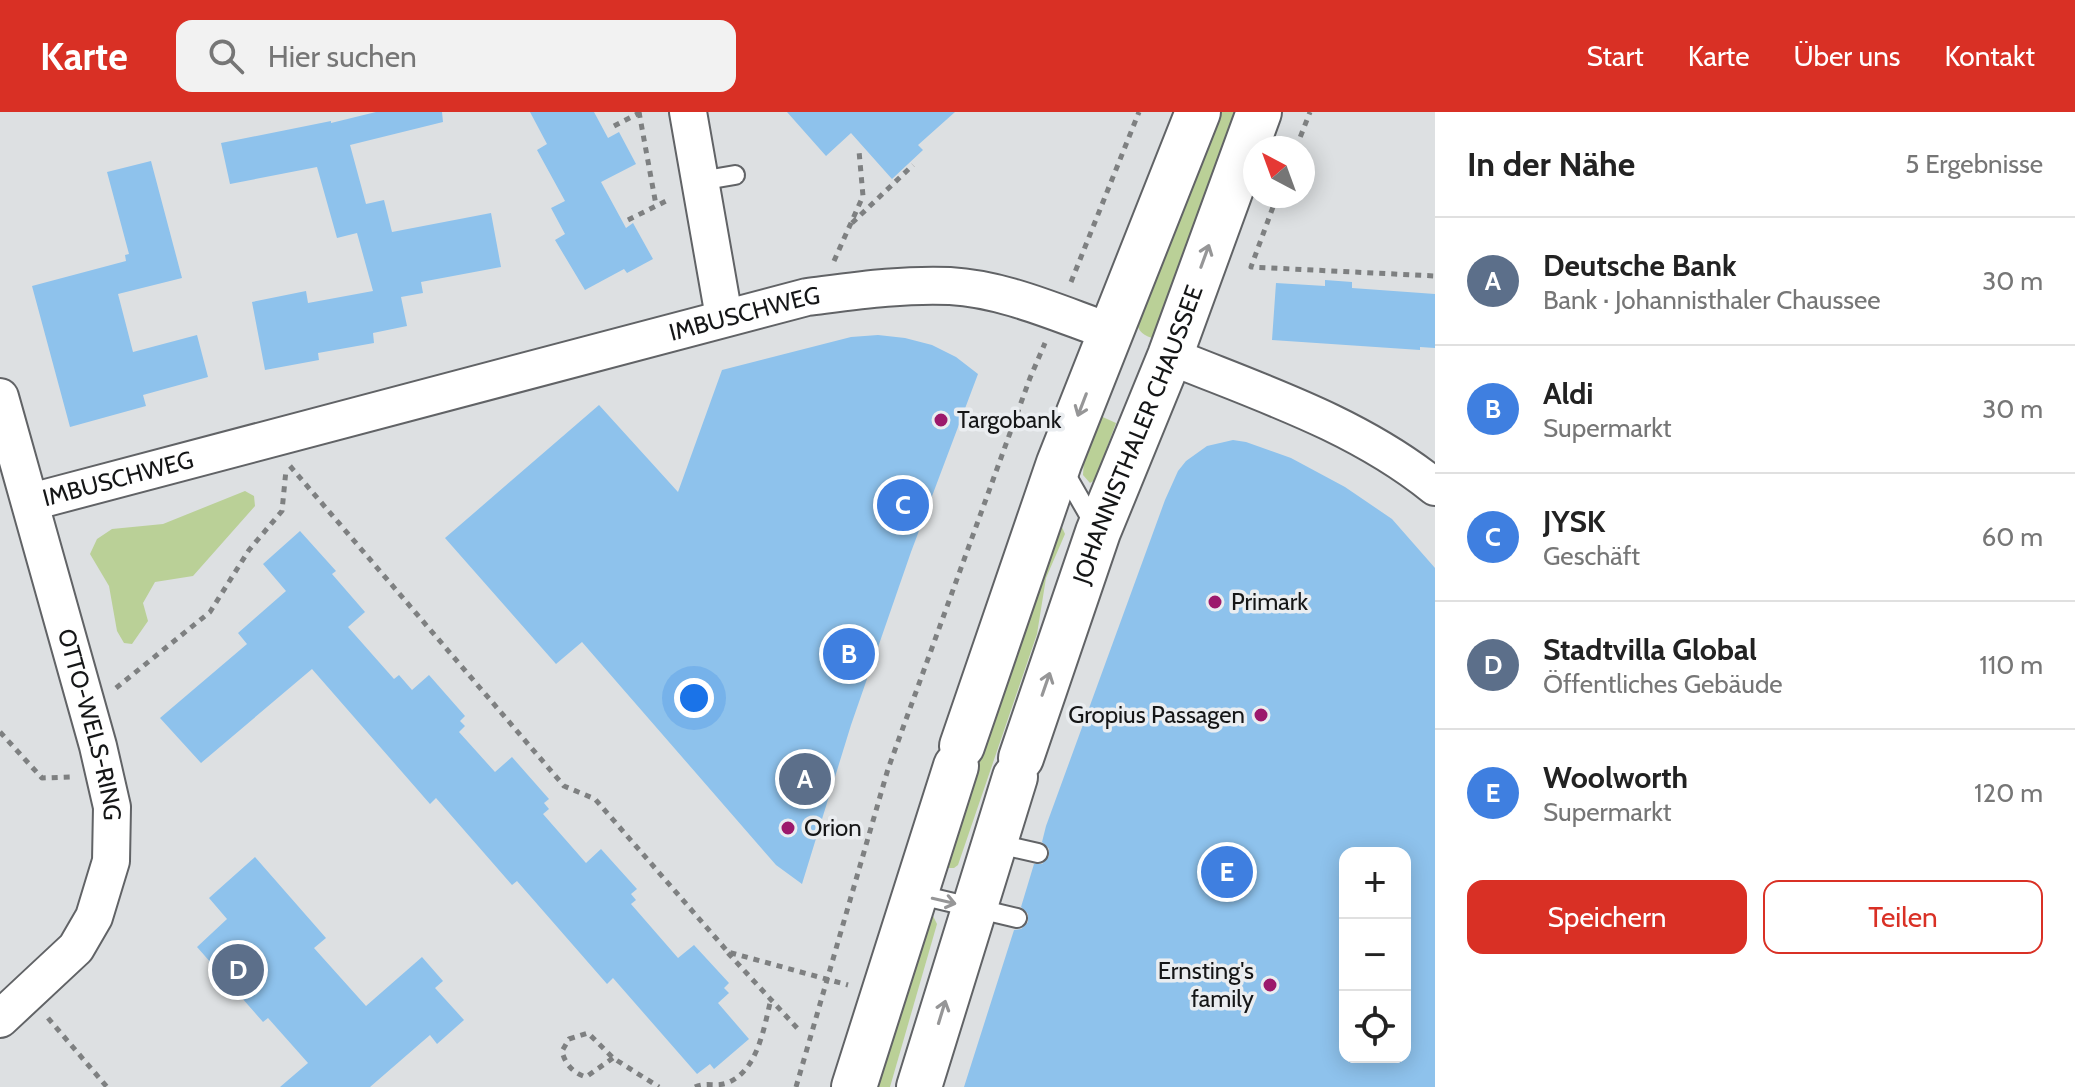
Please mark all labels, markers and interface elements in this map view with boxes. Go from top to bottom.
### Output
search box [176,20,736,92]
text: Karte [40,33,128,80]
icon: search [204,34,248,78]
text: Hier suchen [268,38,417,75]
text: Start [1587,39,1644,73]
text: Karte [1688,39,1750,73]
text: Über uns [1794,39,1900,73]
text: Kontakt [1944,39,2035,73]
north arrow [1243,136,1315,208]
text: In der Nähe [1467,143,1635,185]
text: 5 Ergebnisse [1905,148,2043,180]
one-way arrow [1199,244,1213,269]
text: Deutsche Bank [1543,247,1737,284]
text: A [1485,265,1501,297]
text: 30 m [1982,265,2043,297]
street label: IMBUSCHWEG [666,281,821,347]
street label: JOHANNISTHALER CHAUSSEE [1066,281,1209,588]
text: Bank · Johannisthaler Chaussee [1543,284,1881,316]
text: Aldi [1543,375,1594,412]
one-way arrow [1074,392,1088,416]
text: B [1485,393,1501,425]
text: 30 m [1982,393,2043,425]
place label: Targobank [957,405,1062,434]
marker: Targobank [932,411,950,429]
text: Supermarkt [1543,412,1672,444]
street label: IMBUSCHWEG [39,445,196,512]
pin: C [877,475,929,535]
text: JYSK [1543,503,1606,540]
text: C [1485,521,1501,553]
text: 60 m [1981,521,2043,553]
text: Geschäft [1543,540,1640,572]
place label: Primark [1231,587,1308,616]
marker: Primark [1206,593,1224,611]
pin: B [823,624,875,684]
street label: OTTO-WELS-RING [52,625,127,821]
text: Stadtvilla Global [1543,631,1757,668]
text: D [1484,649,1502,681]
text: 110 m [1979,649,2043,681]
text: Öffentliches Gebäude [1543,668,1783,700]
one-way arrow [1040,672,1055,697]
your location [674,678,714,718]
place label: Gropius Passagen [1068,700,1245,729]
marker: Gropius Passagen [1252,706,1270,724]
pin: A [779,749,831,809]
text: Woolworth [1543,759,1688,796]
text: E [1486,777,1500,809]
text: 120 m [1974,777,2043,809]
text: Supermarkt [1543,796,1672,828]
place label: Orion [804,813,862,842]
marker: Orion [779,819,797,837]
pin: E [1201,842,1253,902]
map controls [1339,847,1411,1063]
button: + [1339,847,1411,919]
button: Speichern [1467,880,1747,954]
button: Teilen [1763,880,2043,954]
one-way arrow [930,894,956,909]
button: − [1339,919,1411,991]
pin: D [212,940,264,1000]
place label: Ernsting's family [1158,956,1254,1013]
marker: Ernsting's family [1261,976,1279,994]
button: locate [1339,991,1411,1063]
one-way arrow [935,1000,950,1026]

